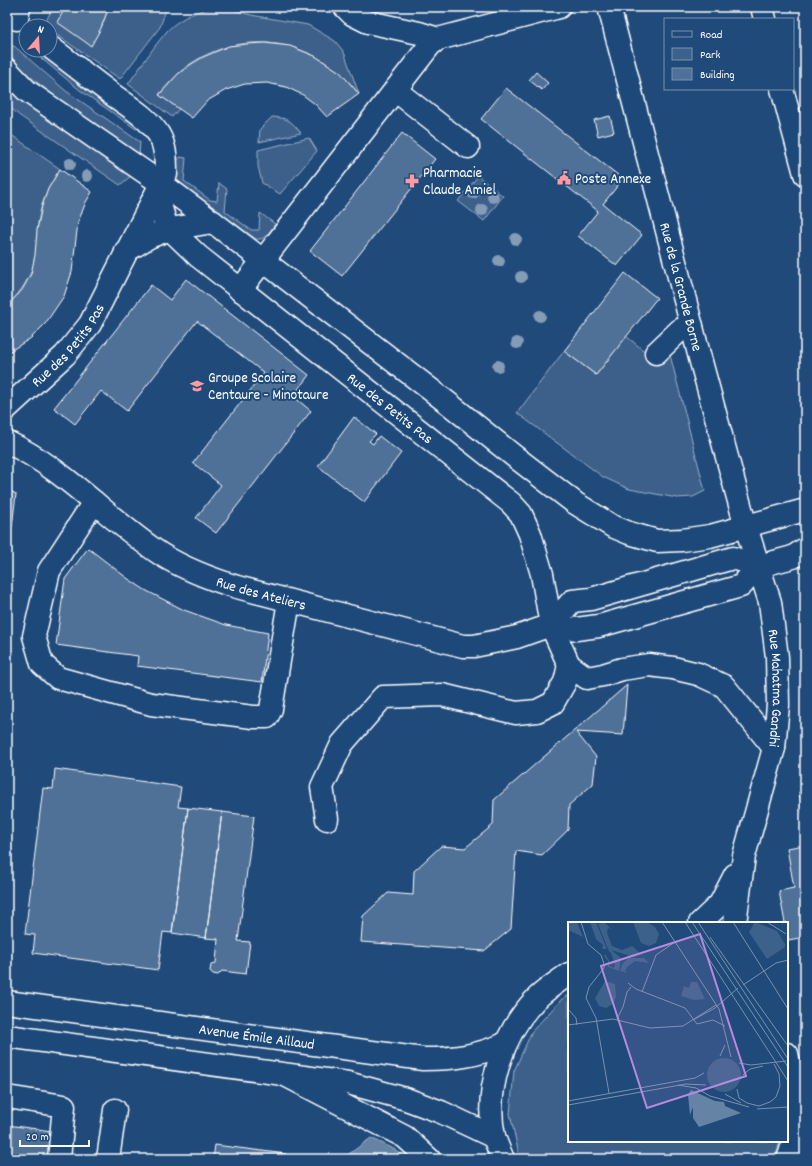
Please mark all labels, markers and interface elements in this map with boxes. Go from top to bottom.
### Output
north arrow [18,18,58,58]
legend [664,18,794,90]
text: N [35,22,46,39]
text: Road [700,27,722,44]
text: Park [700,47,721,64]
text: Building [700,67,735,84]
place label: Pharmacie Claude Amiel [423,163,496,202]
place label: Poste Annexe [575,169,652,191]
public building icon: Poste Annexe [556,170,572,186]
pharmacy icon: Pharmacie Claude Amiel [404,173,420,189]
street label: Rue de la Grande Borne [652,221,707,354]
street label: Rue des Petits Pas [27,300,111,393]
place label: Groupe Scolaire Centaure - Minotaure [208,368,329,407]
street label: Rue des Petits Pas [341,368,437,450]
school or university icon: Groupe Scolaire Centaure - Minotaure [189,378,205,394]
street label: Rue des Ateliers [213,572,308,618]
street label: Rue Mahatma Gandhi [761,628,787,748]
inset map [568,922,788,1142]
street label: Avenue Émile Aillaud [197,1019,316,1057]
scale bar [20,1122,89,1148]
text: 20 m [26,1129,49,1146]

